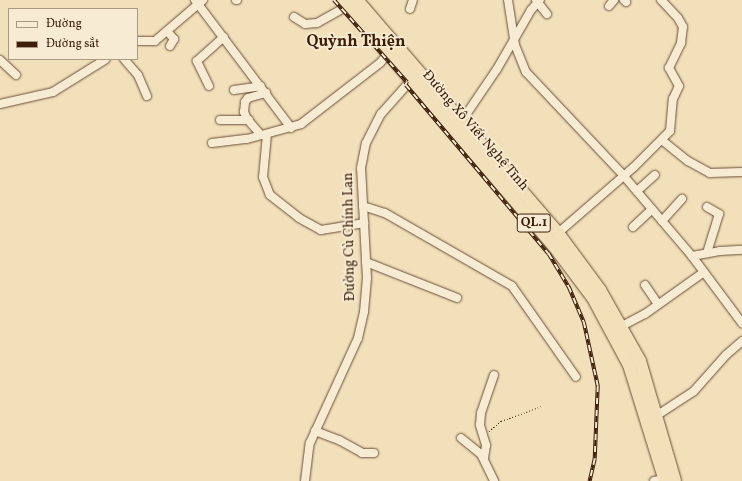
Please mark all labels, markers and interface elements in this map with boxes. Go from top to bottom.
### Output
legend [8,8,138,60]
text: Đường [46,16,82,32]
district label: Quỳnh Thiện [306,32,406,52]
text: Đường sắt [46,36,99,52]
street label: Đường Xô Viết Nghệ Tĩnh [418,67,532,195]
street label: Đường Cù Chính Lan [340,172,360,302]
road number: QL.1 [516,212,552,234]

